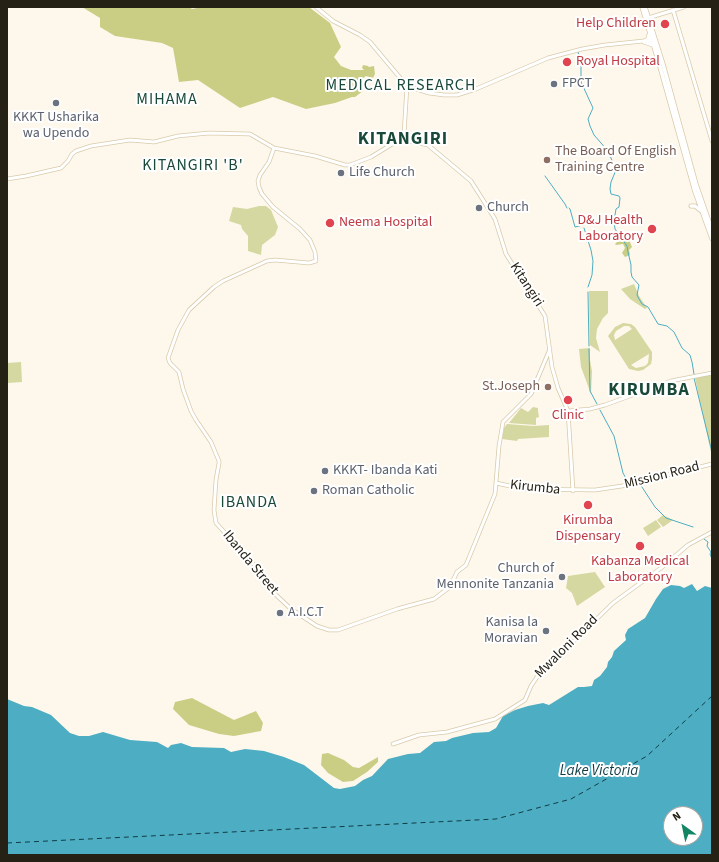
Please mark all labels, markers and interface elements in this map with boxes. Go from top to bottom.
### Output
place label: Help Children [576,16,656,32]
marker: Help Children [659,18,671,30]
place label: Royal Hospital [576,54,660,70]
marker: Royal Hospital [561,56,573,68]
district label: MEDICAL RESEARCH [326,76,476,96]
place label: FPCT [562,76,592,92]
marker: FPCT [549,79,559,89]
district label: MIHAMA [136,90,198,110]
marker: KKKT Usharika wa Upendo [51,98,61,108]
place label: KKKT Usharika wa Upendo [13,110,99,142]
district label: KITANGIRI [358,129,448,151]
place label: The Board Of English Training Centre [555,144,677,176]
marker: The Board Of English Training Centre [542,155,552,165]
district label: KITANGIRI 'B' [142,156,244,176]
place label: Life Church [349,165,415,181]
marker: Life Church [336,168,346,178]
place label: Church [487,200,529,216]
marker: Church [474,203,484,213]
place label: D&J Health Laboratory [578,213,643,246]
place label: Neema Hospital [339,215,432,231]
marker: Neema Hospital [324,217,336,229]
marker: D&J Health Laboratory [646,223,658,235]
street label: Kitangiri [505,260,547,310]
place label: St.Joseph [482,379,540,395]
district label: KIRUMBA [608,380,690,402]
marker: St.Joseph [543,382,553,392]
marker: Clinic [562,394,574,406]
place label: Clinic [552,408,584,424]
street label: Mission Road [623,459,701,493]
place label: KKKT- Ibanda Kati [333,463,437,479]
marker: KKKT- Ibanda Kati [320,466,330,476]
street label: Kirumba [509,477,561,499]
place label: Roman Catholic [322,483,415,499]
marker: Roman Catholic [309,486,319,496]
district label: IBANDA [220,493,278,513]
marker: Kirumba Dispensary [582,499,594,511]
place label: Kirumba Dispensary [556,513,620,546]
street label: Ibanda Street [218,527,282,599]
marker: Kabanza Medical Laboratory [634,540,646,552]
place label: Kabanza Medical Laboratory [591,554,689,586]
place label: Church of Mennonite Tanzania [437,561,554,594]
marker: Church of Mennonite Tanzania [557,572,567,582]
place label: A.I.C.T [288,605,324,621]
marker: A.I.C.T [275,608,285,618]
street label: Mwaloni Road [532,612,602,682]
place label: Kanisa la Moravian [484,615,538,648]
marker: Kanisa la Moravian [541,626,551,636]
water label: Lake Victoria [560,763,638,781]
north arrow [663,806,703,846]
text: N [670,808,684,825]

